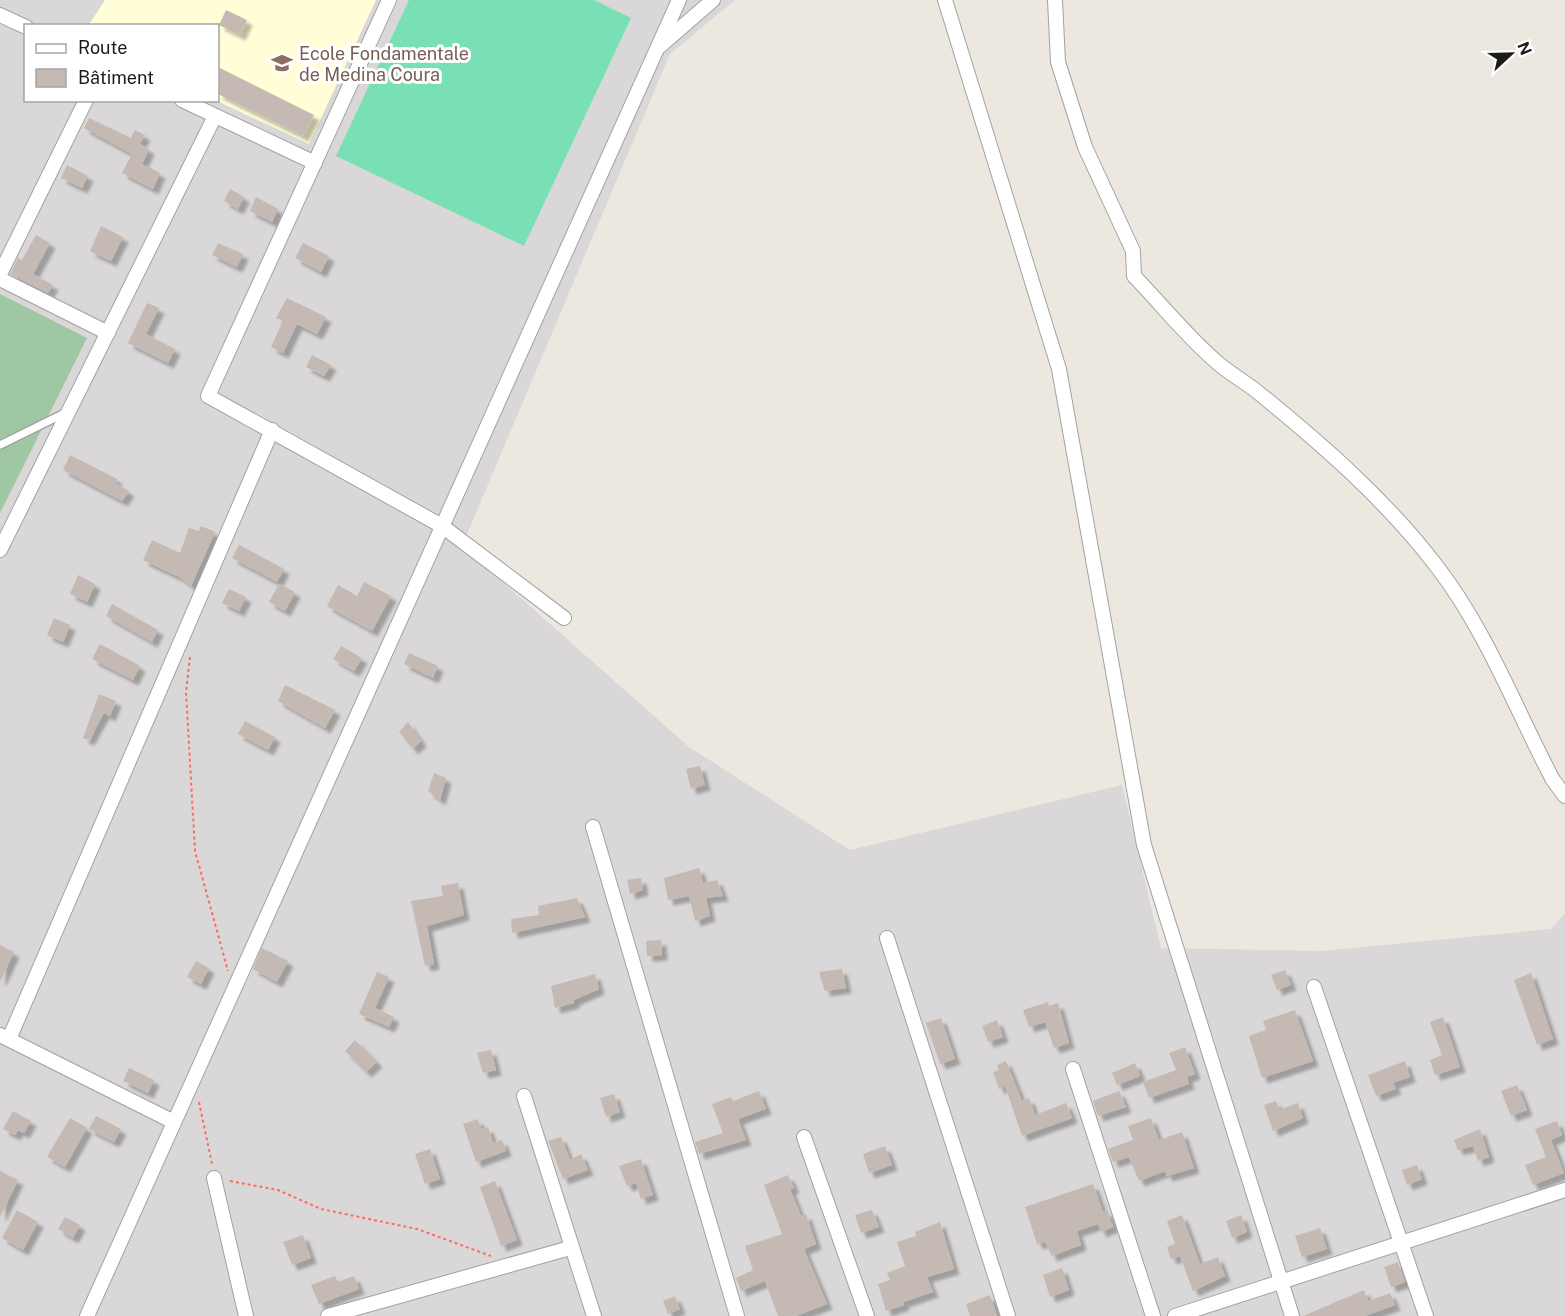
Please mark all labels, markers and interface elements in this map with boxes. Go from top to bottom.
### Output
legend [24,24,219,102]
north arrow [1481,24,1541,84]
text: Route [78,37,127,58]
text: N [1513,39,1536,58]
place label: Ecole Fondamentale de Medina Coura [299,43,469,85]
school or university icon: Ecole Fondamentale de Medina Coura [270,51,294,75]
text: Bâtiment [78,67,154,88]

